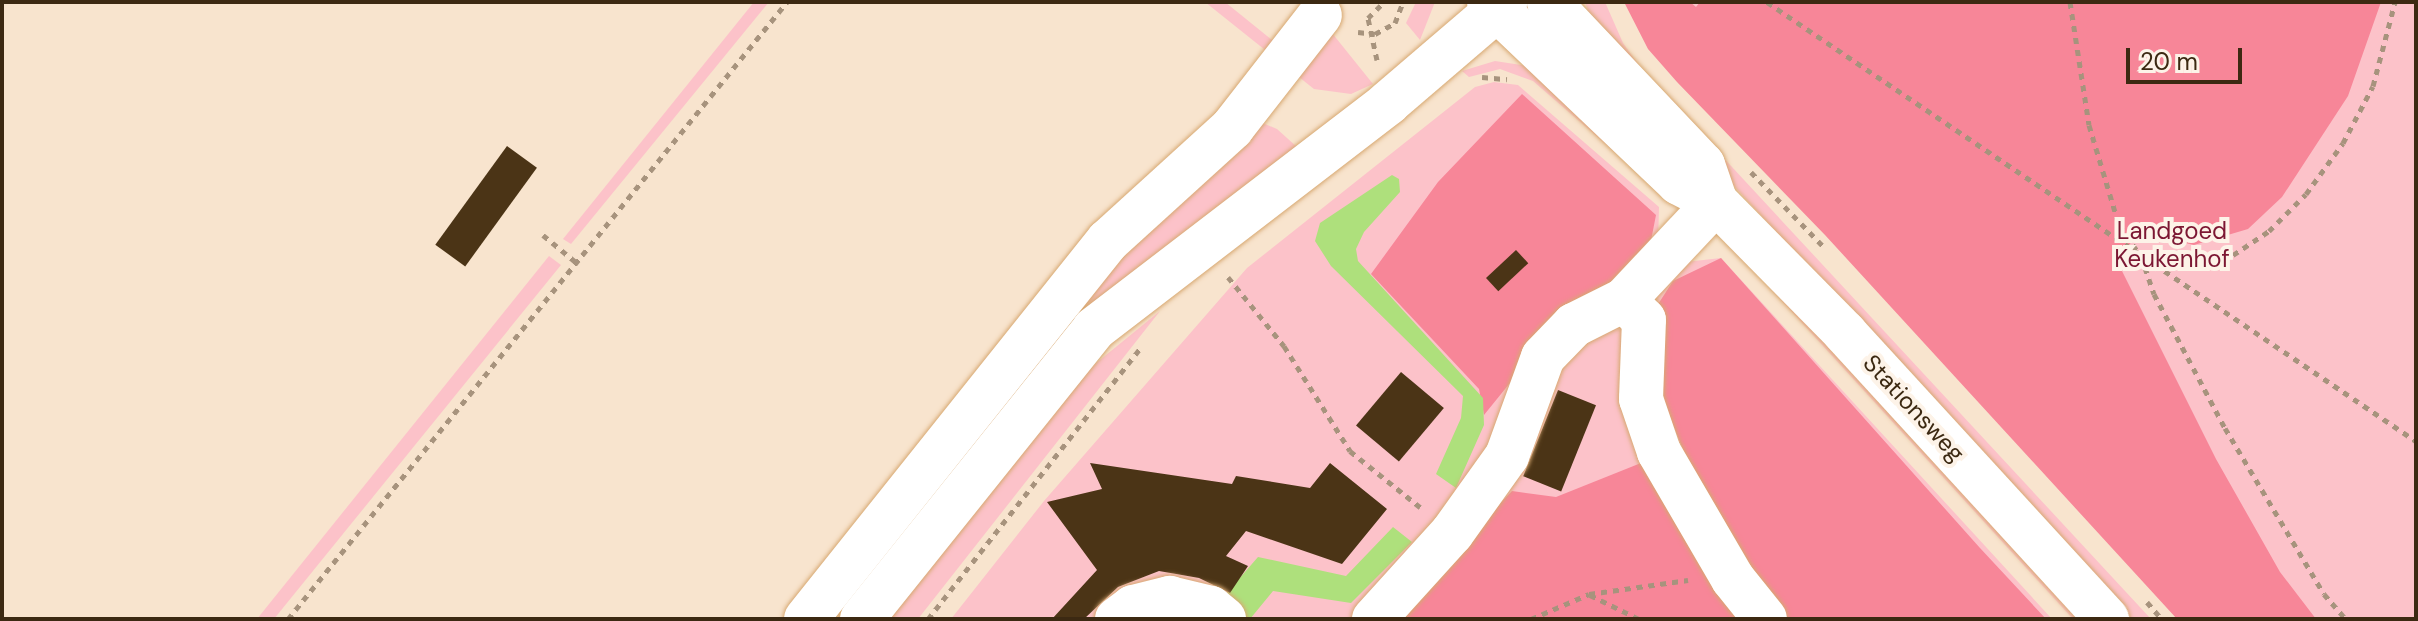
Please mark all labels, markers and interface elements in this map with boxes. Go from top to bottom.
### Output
scale bar [2130,32,2246,82]
text: 20 m [2140,46,2198,77]
park label: Landgoed Keukenhof [2114,217,2230,273]
street label: Stationsweg [1857,349,1971,467]

